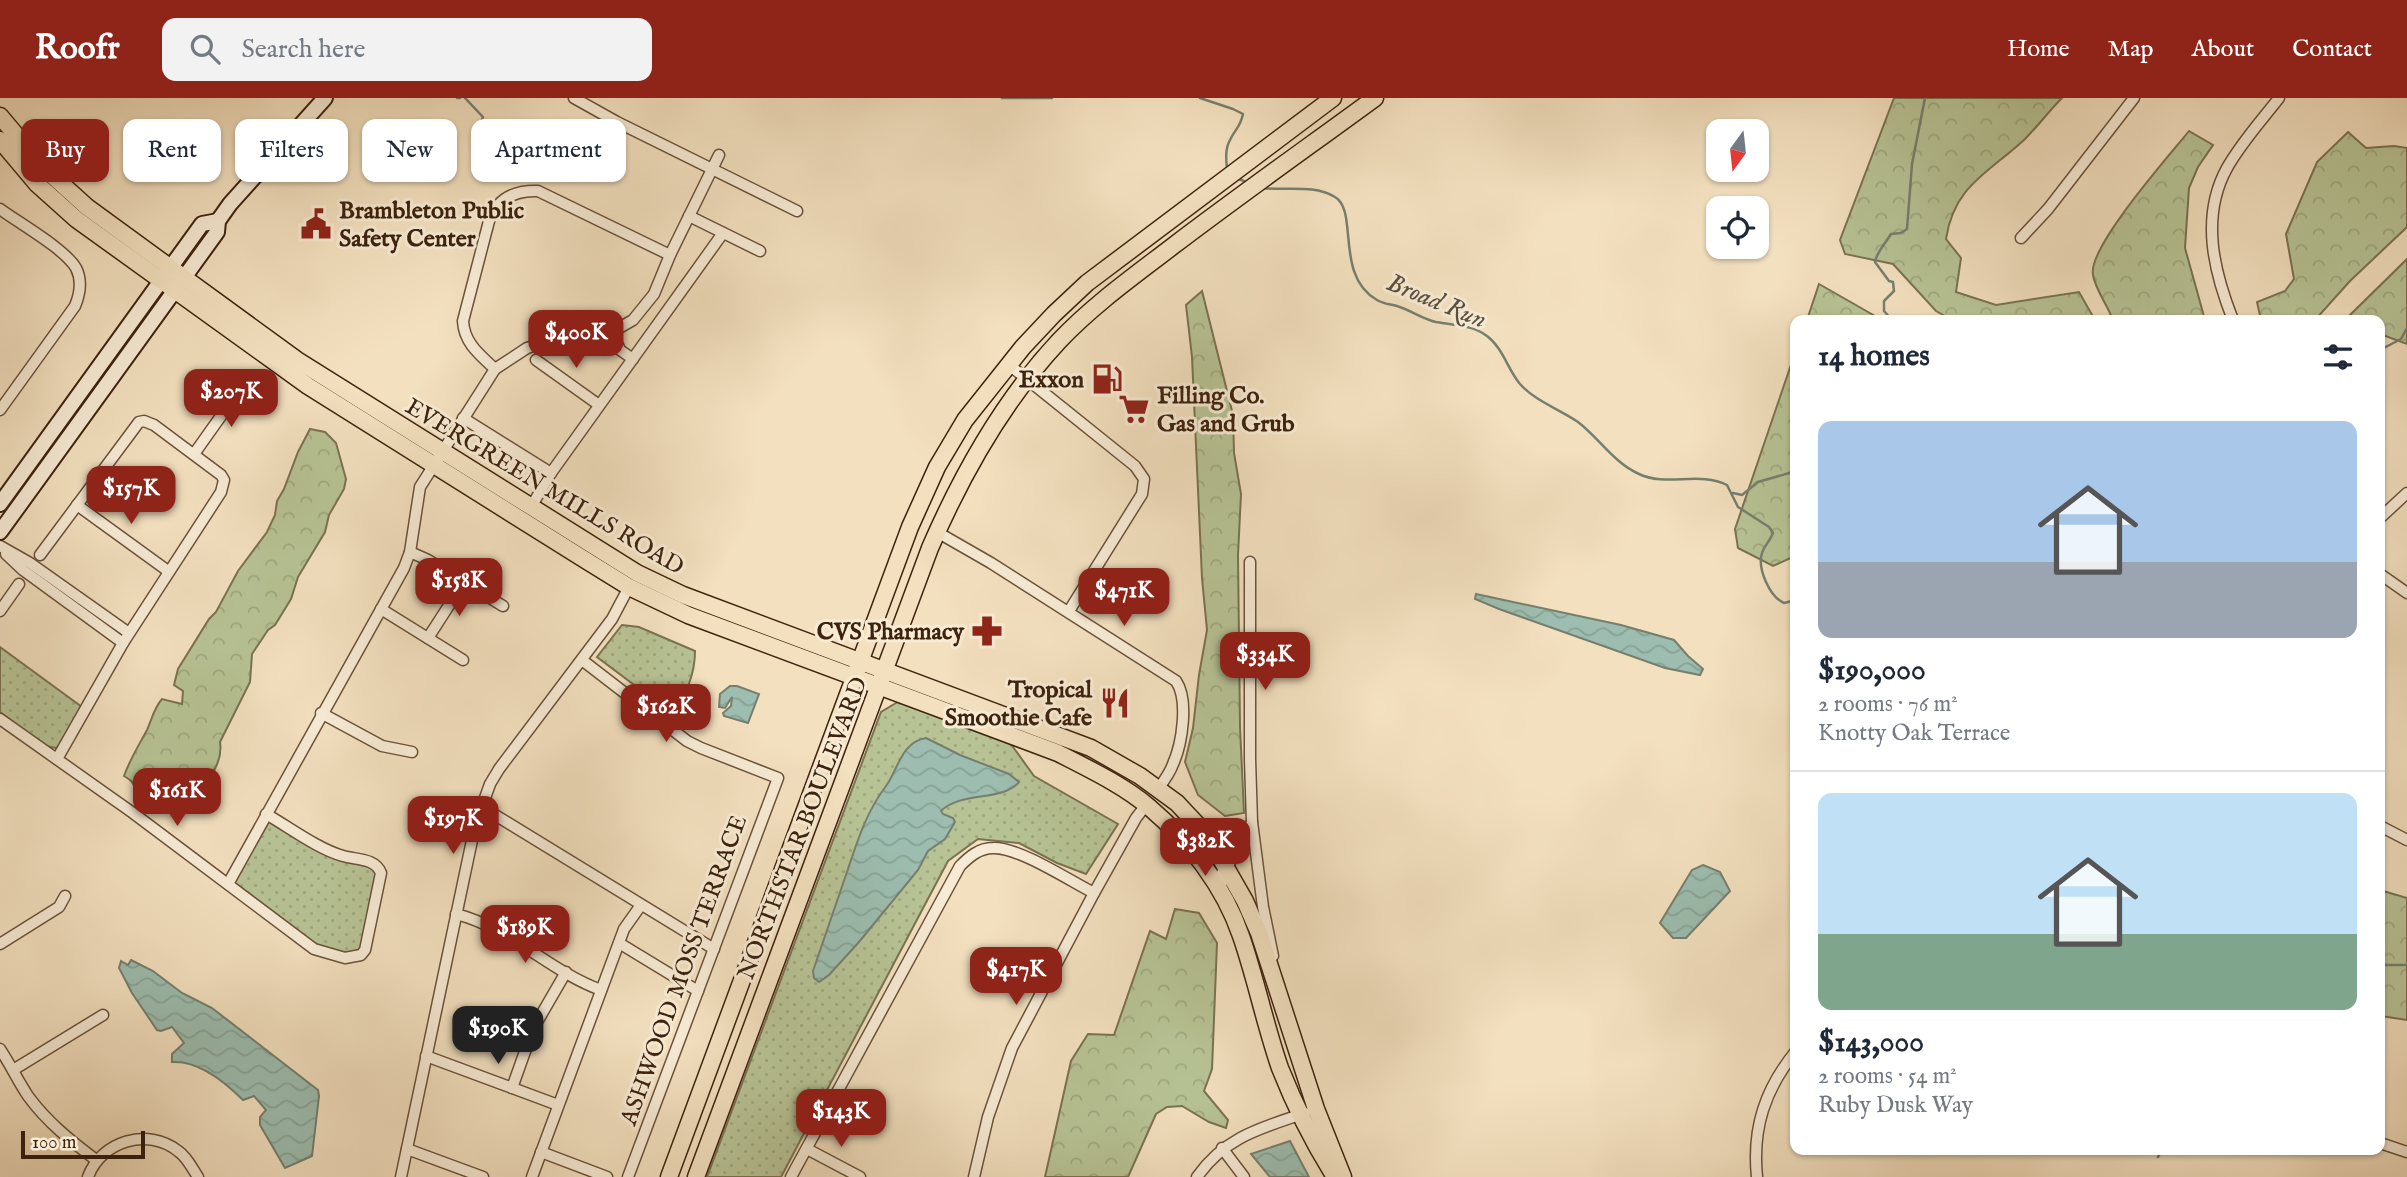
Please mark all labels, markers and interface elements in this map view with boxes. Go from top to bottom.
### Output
search box [162,18,652,81]
text: Roofr [35,28,120,70]
icon: search [186,30,224,68]
text: Search here [242,33,365,66]
text: Home [2007,34,2070,65]
text: Map [2108,34,2154,65]
text: About [2192,34,2254,65]
text: Contact [2292,34,2372,65]
chip: Buy [21,119,109,182]
chip: Rent [123,119,221,182]
chip: Filters [235,119,348,182]
chip: New [362,119,457,182]
chip: Apartment [471,119,626,182]
north arrow [1706,119,1769,182]
map controls [1706,119,1769,259]
place label: Brambleton Public Safety Center [339,196,524,255]
button: locate [1706,196,1769,259]
public building icon: Brambleton Public Safety Center [299,207,333,241]
water label: Broad Run [1382,266,1491,336]
pin: $400K [527,310,625,370]
text: $400K [544,318,608,347]
text: 14 homes [1818,338,1930,376]
icon: filters [2319,338,2357,376]
fuel station icon: Exxon [1090,362,1124,396]
place label: Exxon [1019,365,1084,396]
pin: $207K [182,370,280,429]
text: $207K [200,377,262,406]
place label: Filling Co. Gas and Grub [1157,381,1295,440]
street label: EVERGREEN MILLS ROAD [399,392,689,583]
supermarket icon: Filling Co. Gas and Grub [1117,392,1151,426]
pin: $157K [82,466,180,526]
icon: home [2025,467,2151,593]
text: $157K [102,474,160,503]
pin: $158K [410,559,508,618]
text: $158K [431,566,487,595]
pin: $471K [1075,568,1173,628]
text: $471K [1094,576,1154,605]
pharmacy icon: CVS Pharmacy [970,614,1004,648]
place label: CVS Pharmacy [817,617,965,648]
pin: $334K [1216,632,1314,692]
text: $334K [1236,640,1294,669]
text: $190,000 [1818,652,1926,690]
street label: NORTHSTAR BOULEVARD [731,673,876,985]
place label: Tropical Smoothie Cafe [945,675,1092,734]
pin: $162K [617,684,715,744]
restaurant icon: Tropical Smoothie Cafe [1098,686,1132,720]
text: 2 rooms · 76 m² [1818,690,1958,719]
text: $162K [637,692,695,721]
text: Knotty Oak Terrace [1818,719,2010,748]
pin: $161K [128,768,226,828]
text: $161K [149,776,205,805]
pin: $197K [404,796,502,856]
text: $197K [424,804,482,833]
street label: ASHWOOD MOSS TERRACE [613,811,755,1131]
pin: $382K [1156,818,1254,878]
text: $382K [1176,826,1234,855]
icon: home [2025,839,2151,965]
pin: $189K [476,906,574,965]
text: $189K [497,913,554,942]
pin: $417K [967,948,1065,1007]
text: $417K [986,955,1046,984]
pin: $190K [449,1006,547,1066]
text: $190K [468,1014,528,1043]
text: $143,000 [1818,1024,1924,1062]
text: 2 rooms · 54 m² [1818,1062,1957,1091]
pin: $143K [792,1090,890,1149]
text: Ruby Dusk Way [1818,1091,1973,1120]
text: $143K [812,1097,870,1126]
scale bar [21,1128,145,1160]
text: 100 m [32,1131,76,1155]

